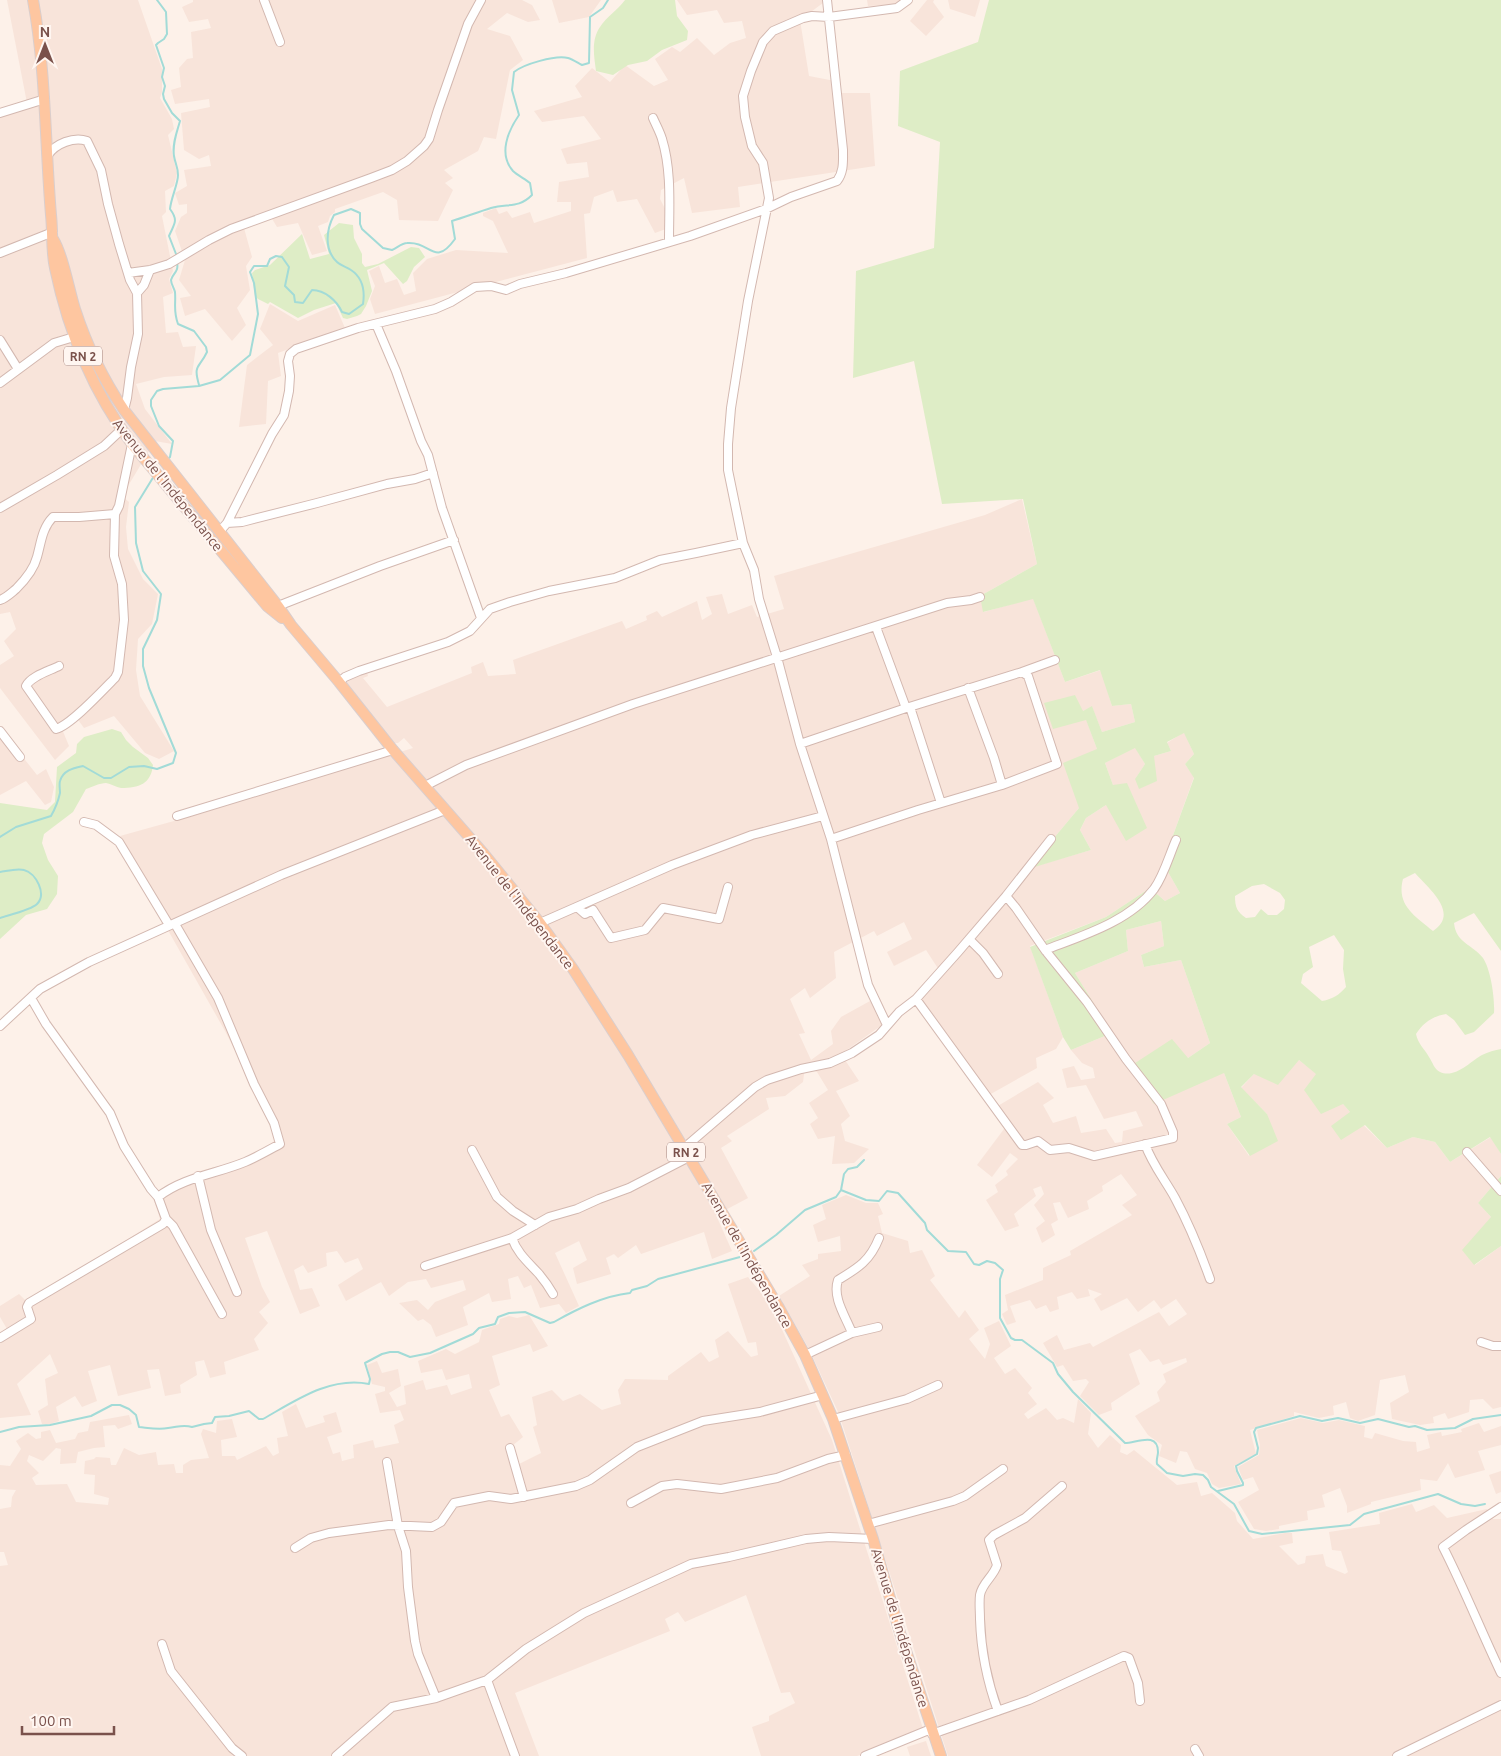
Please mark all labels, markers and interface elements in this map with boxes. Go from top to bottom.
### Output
north arrow [20,20,70,70]
text: N [40,24,50,40]
road number: RN 2 [64,346,102,366]
street label: Avenue de l'Indépendance [110,416,226,554]
street label: Avenue de l'Indépendance [463,832,577,972]
road number: RN 2 [667,1142,705,1162]
street label: Avenue de l'Indépendance [699,1179,795,1331]
street label: Avenue de l'Indépendance [868,1547,932,1709]
scale bar [22,1704,115,1736]
text: 100 m [30,1712,72,1729]

